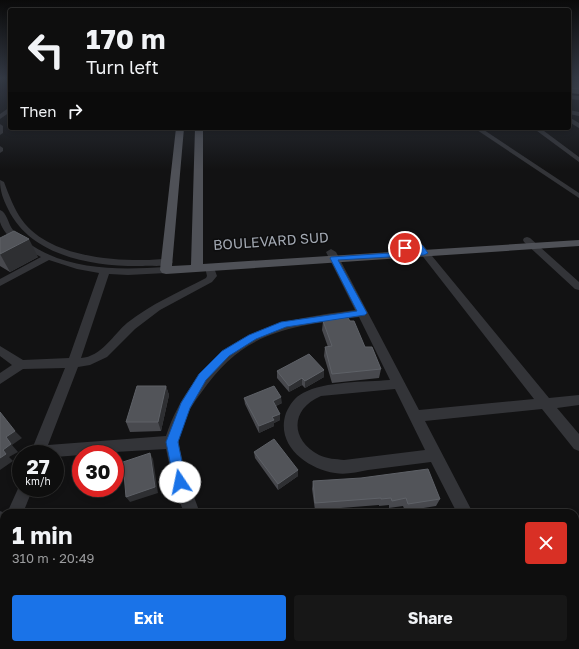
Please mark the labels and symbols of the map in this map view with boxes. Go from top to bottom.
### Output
street label: BOULEVARD SUD [213,228,329,253]
pin [388,231,422,265]
speed limit sign: 30 [72,445,124,497]
position arrow [159,461,201,503]

